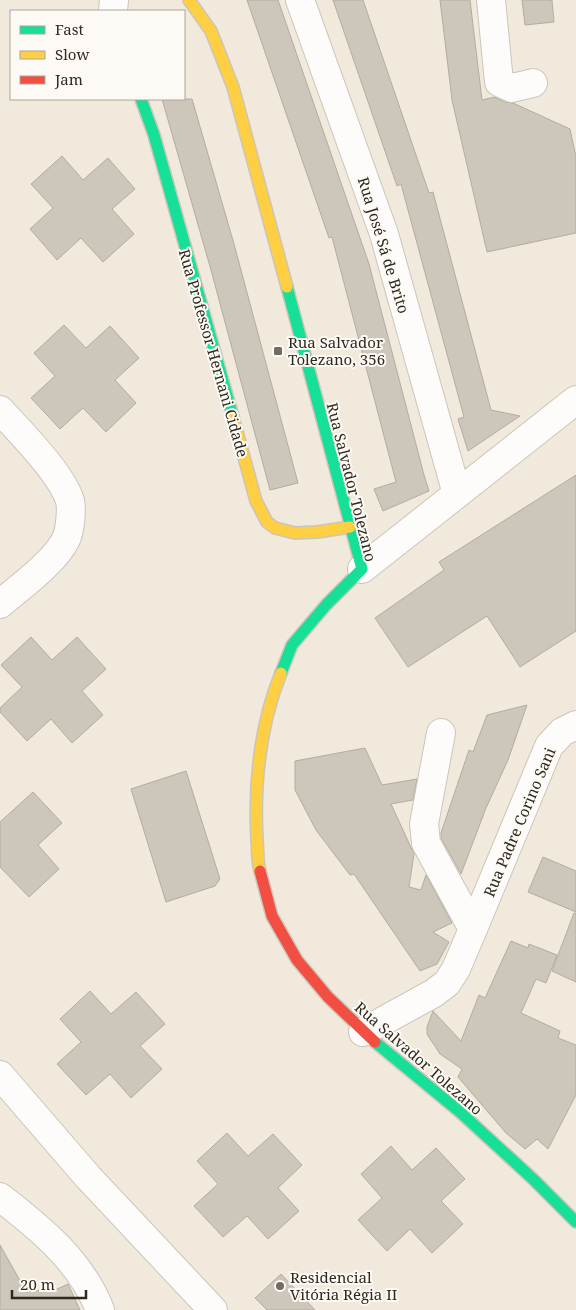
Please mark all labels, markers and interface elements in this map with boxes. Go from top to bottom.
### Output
legend [10,10,185,100]
text: Fast [55,19,84,39]
text: Slow [55,44,89,64]
text: Jam [54,69,83,89]
street label: Rua José Sá de Brito [354,174,414,316]
street label: Rua Professor Hernani Cidade [175,247,253,459]
place label: Rua Salvador Tolezano, 356 [288,332,385,369]
marker: Rua Salvador Tolezano, 356 [272,345,284,357]
street label: Rua Salvador Tolezano [323,400,381,564]
street label: Rua Padre Corino Sani [478,744,560,900]
street label: Rua Salvador Tolezano [351,997,487,1119]
place label: Residencial Vitória Régia II [290,1267,397,1304]
scale bar [12,1268,86,1300]
text: 20 m [20,1274,55,1294]
marker: Residencial Vitória Régia II [274,1280,286,1292]

